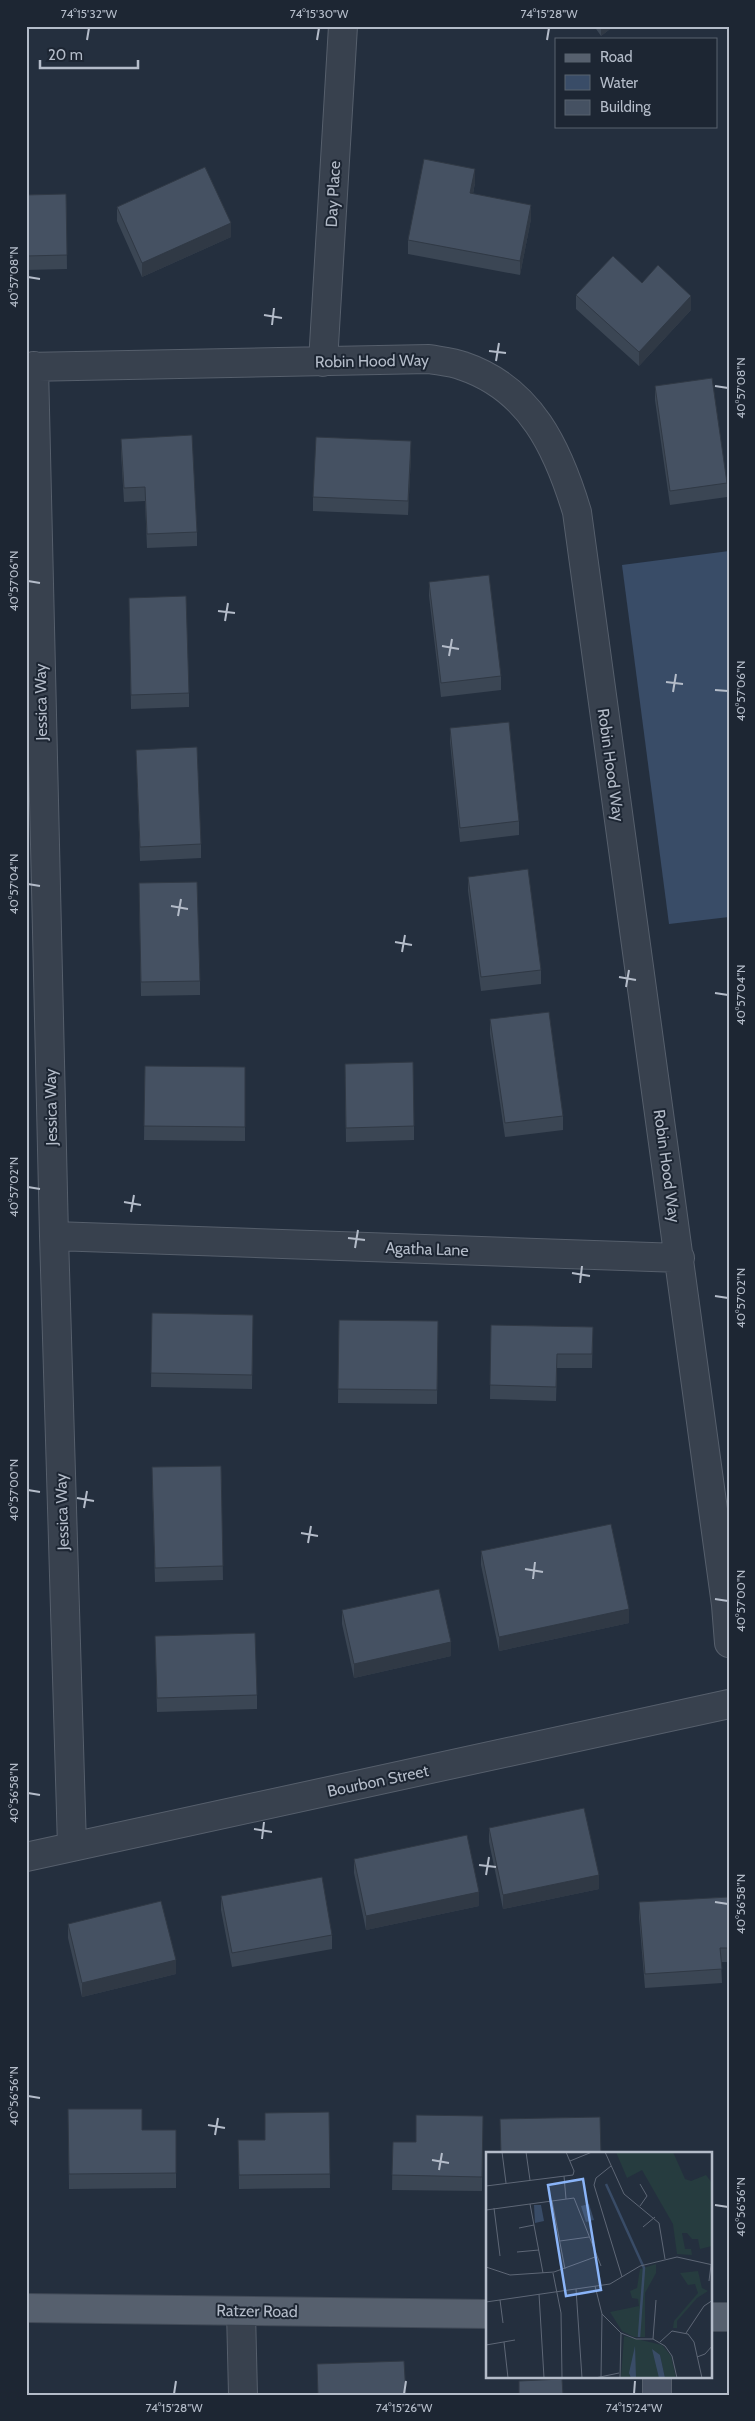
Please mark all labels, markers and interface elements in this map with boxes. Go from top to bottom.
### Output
text: 74°15'32"W [61,6,118,21]
text: 74°15'30"W [290,6,349,21]
text: 74°15'28"W [520,6,578,21]
scale bar [40,38,138,70]
legend [555,38,718,128]
text: 20 m [48,46,83,64]
text: Road [600,48,633,66]
text: Water [600,74,638,92]
text: Building [600,98,651,116]
street label: Day Place [322,160,344,228]
text: 40°57'08"N [6,246,21,308]
street label: Robin Hood Way [315,351,429,371]
text: 40°57'08"N [733,357,748,419]
text: 40°57'06"N [6,551,21,611]
text: 40°57'06"N [733,661,748,721]
street label: Jessica Way [31,663,51,742]
street label: Robin Hood Way [594,707,628,823]
text: 40°57'04"N [6,854,21,914]
text: 40°57'04"N [733,965,748,1025]
street label: Jessica Way [41,1068,61,1147]
street label: Robin Hood Way [650,1108,684,1224]
text: 40°57'02"N [6,1157,21,1217]
street label: Agatha Lane [385,1238,469,1260]
text: 40°57'02"N [733,1268,748,1328]
text: 40°57'00"N [6,1459,21,1521]
street label: Jessica Way [51,1473,73,1552]
text: 40°57'00"N [733,1570,748,1632]
street label: Bourbon Street [326,1761,431,1801]
text: 40°56'58"N [6,1763,21,1823]
text: 40°56'58"N [733,1874,748,1934]
text: 40°56'56"N [6,2066,21,2126]
inset map [486,2152,712,2378]
text: 40°56'56"N [733,2177,748,2237]
street label: Ratzer Road [216,2301,298,2321]
text: 74°15'28"W [145,2400,203,2415]
text: 74°15'26"W [376,2400,433,2415]
text: 74°15'24"W [606,2400,663,2415]

